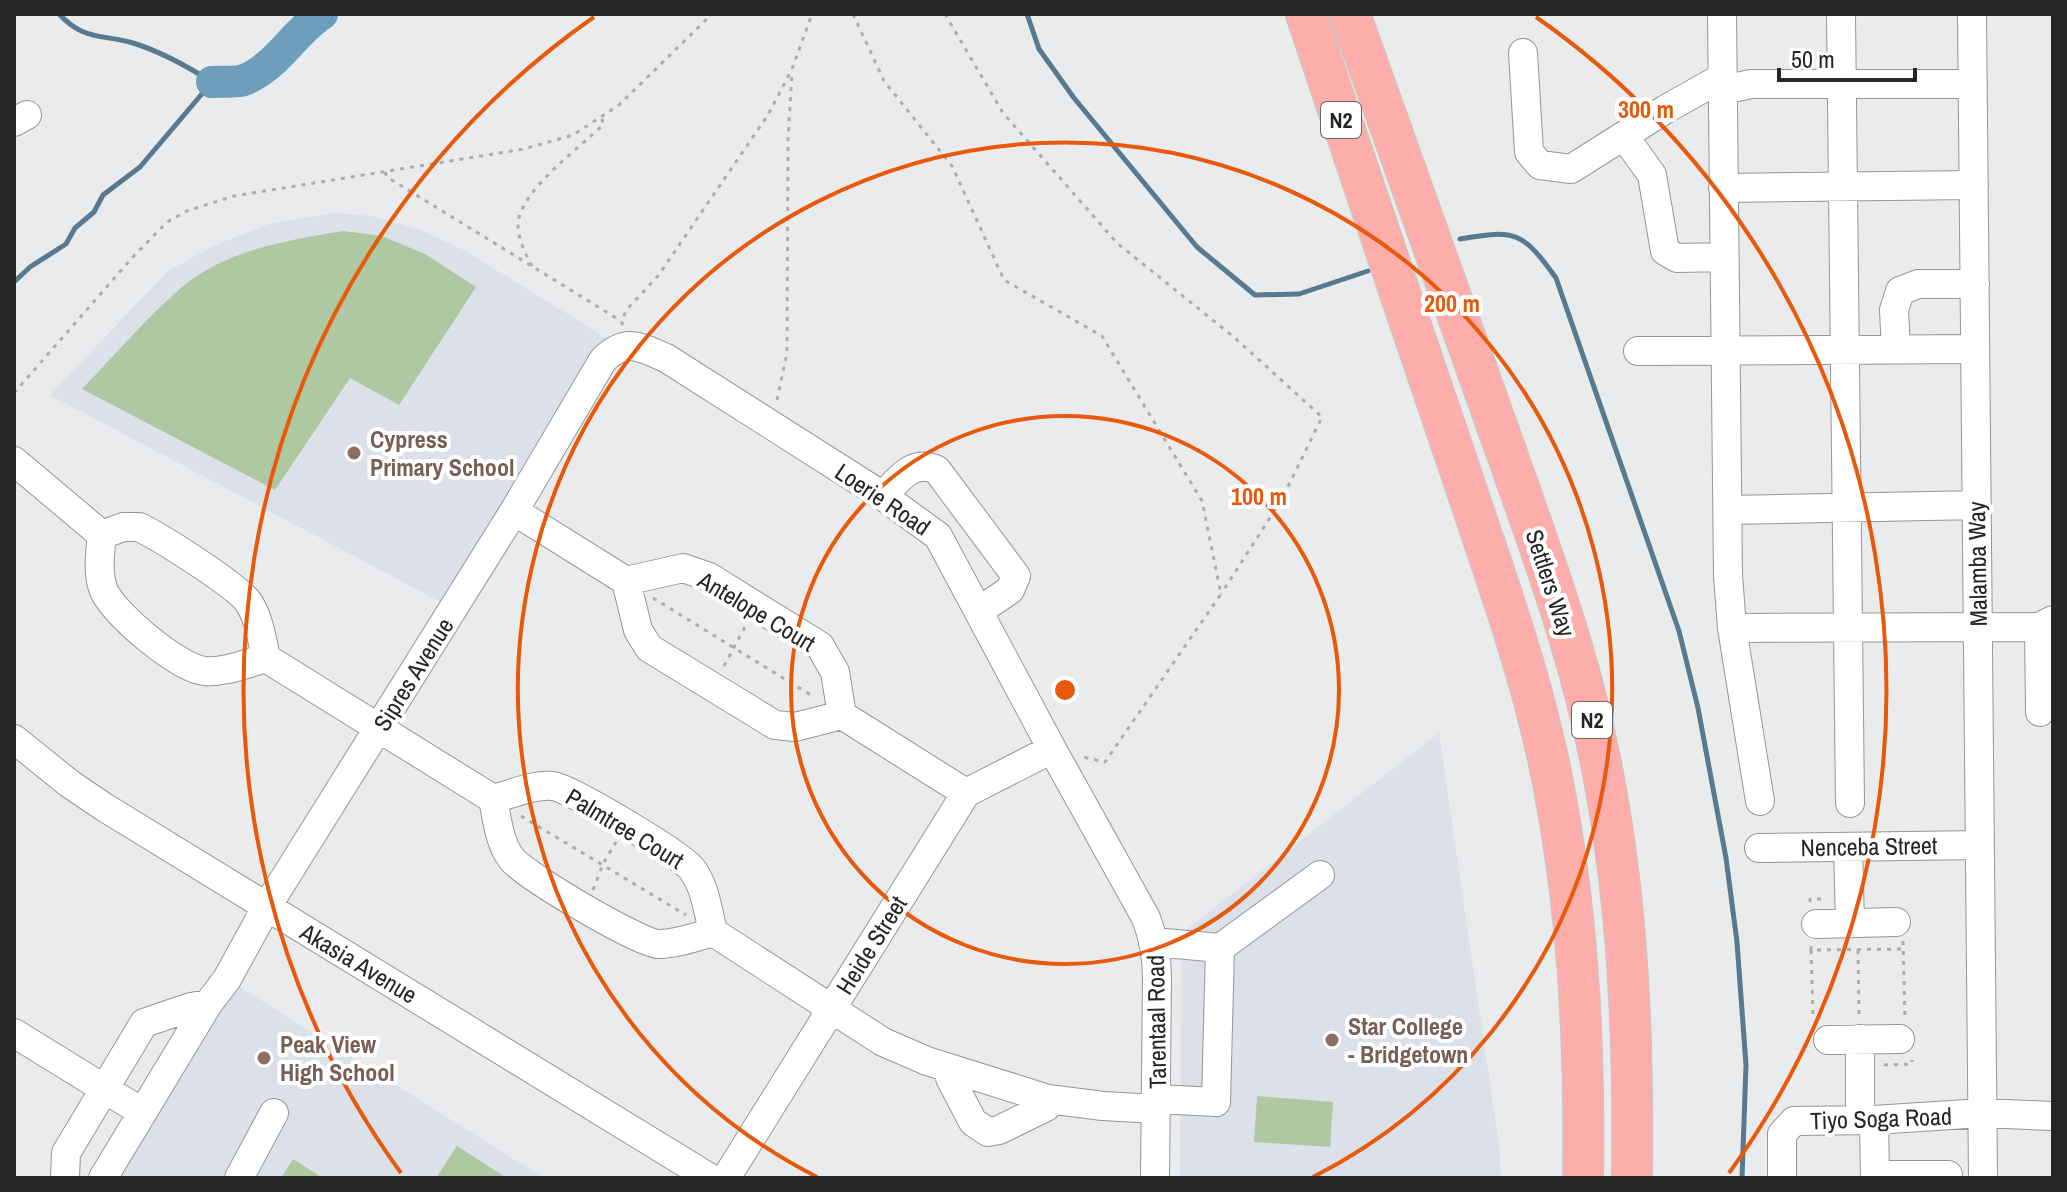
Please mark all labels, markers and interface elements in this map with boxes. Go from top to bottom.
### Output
scale bar [1779,32,1915,82]
text: 50 m [1791,43,1835,75]
text: 300 m [1618,93,1674,125]
road number: N2 [1321,102,1361,138]
text: 200 m [1424,287,1480,319]
place label: Cypress Primary School [370,423,514,483]
marker: Cypress Primary School [345,444,363,462]
street label: Loerie Road [829,455,937,543]
text: 100 m [1231,480,1287,512]
street label: Malamba Way [1960,501,1994,627]
street label: Settlers Way [1519,525,1583,641]
street label: Antelope Court [692,563,822,659]
street label: Sipres Avenue [366,611,460,737]
centre of rings [1051,676,1079,704]
road number: N2 [1572,702,1612,738]
street label: Palmtree Court [560,780,690,876]
street label: Nenceba Street [1800,829,1938,863]
street label: Heide Street [828,889,914,1000]
street label: Akasia Avenue [294,915,423,1010]
street label: Tarentaal Road [1139,955,1173,1089]
place label: Star College - Bridgetown [1348,1010,1468,1070]
place label: Peak View High School [280,1028,395,1088]
marker: Star College - Bridgetown [1323,1031,1341,1049]
marker: Peak View High School [255,1049,273,1067]
street label: Tiyo Soga Road [1810,1100,1952,1136]

